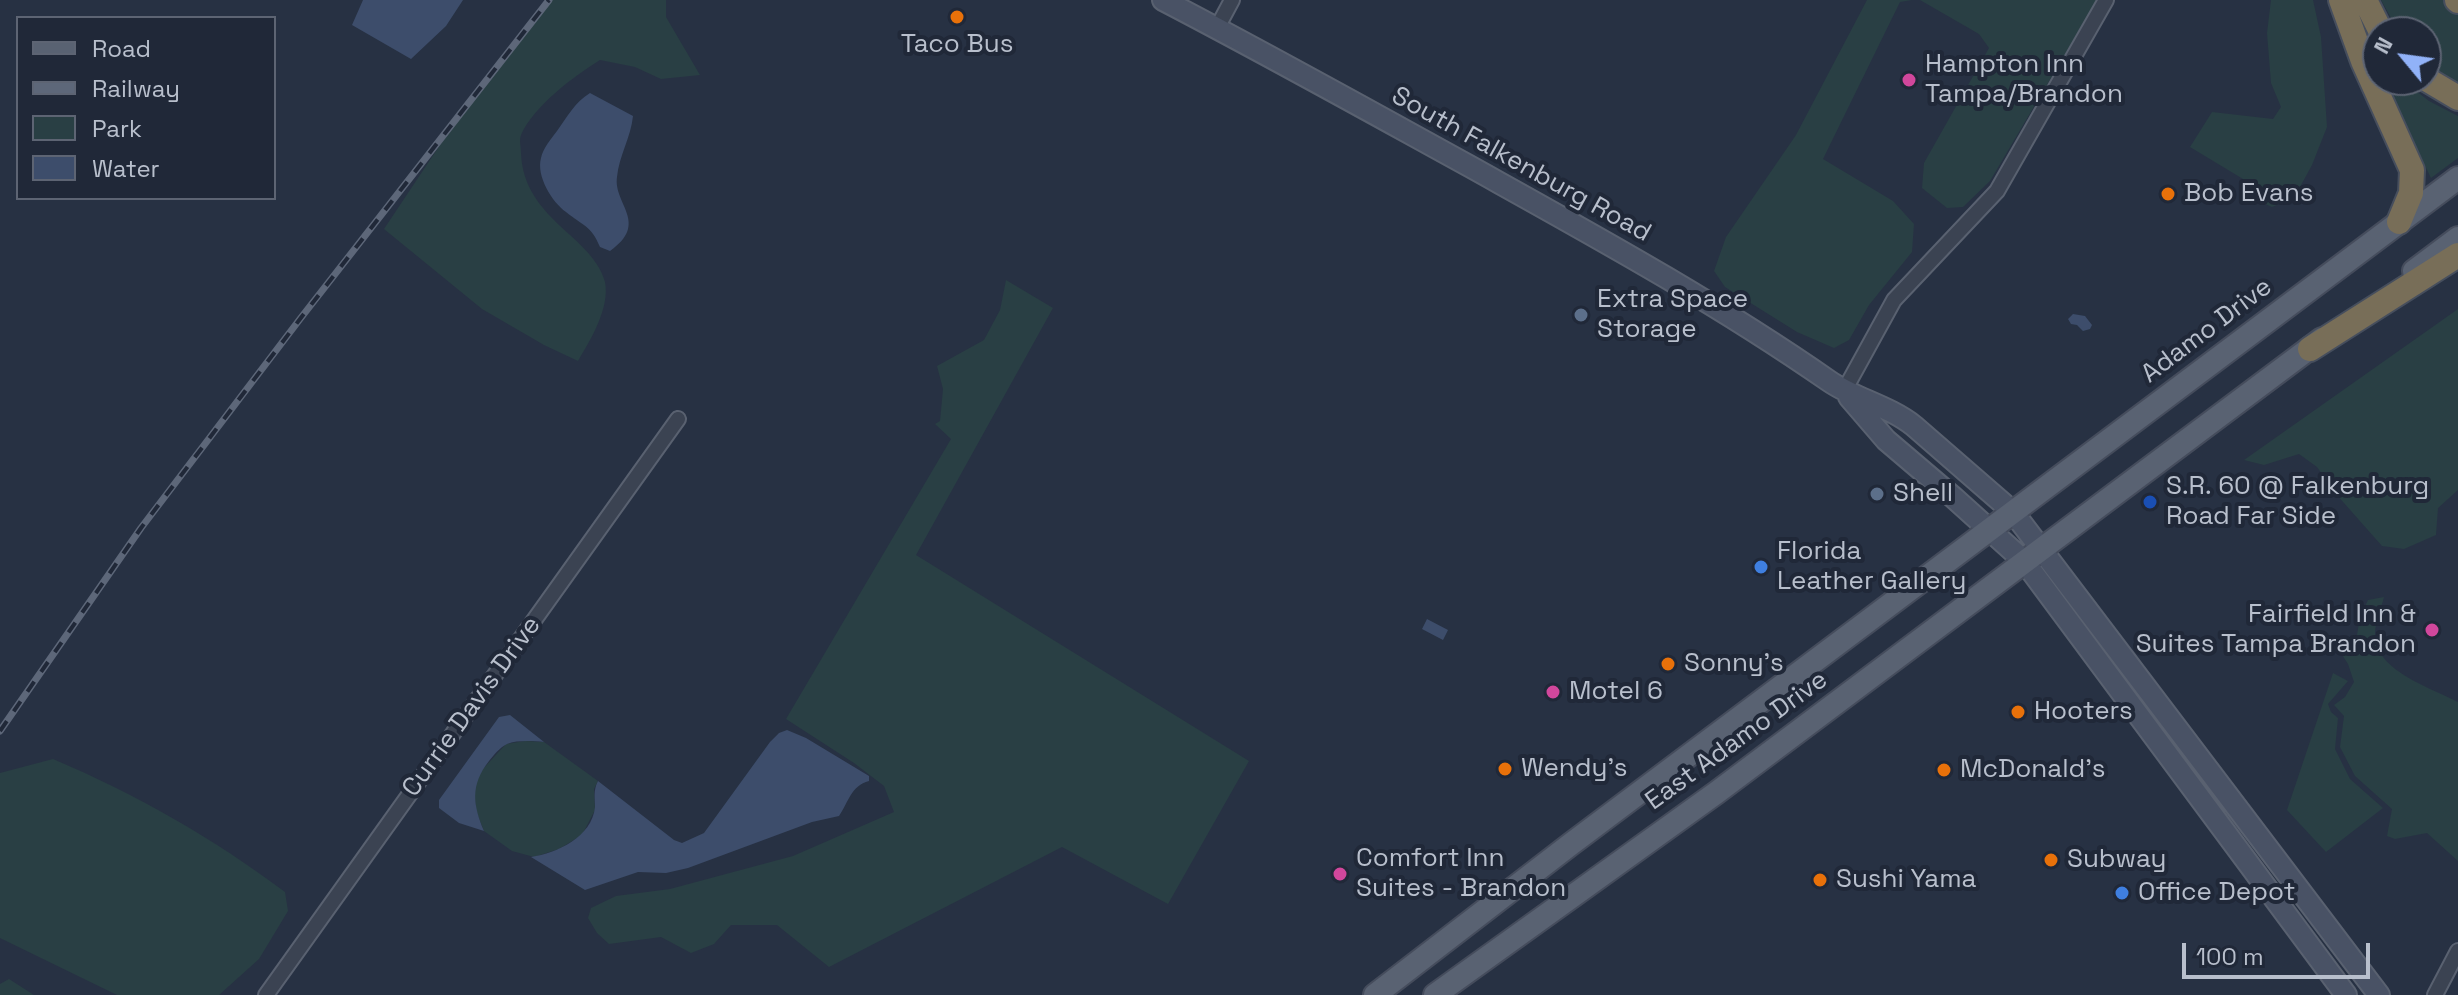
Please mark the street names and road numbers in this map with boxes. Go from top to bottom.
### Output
street label: South Falkenburg Road [1386,81,1656,249]
street label: Adamo Drive [2136,272,2278,390]
street label: Currie Davis Drive [396,611,548,803]
street label: East Adamo Drive [1640,665,1834,817]

